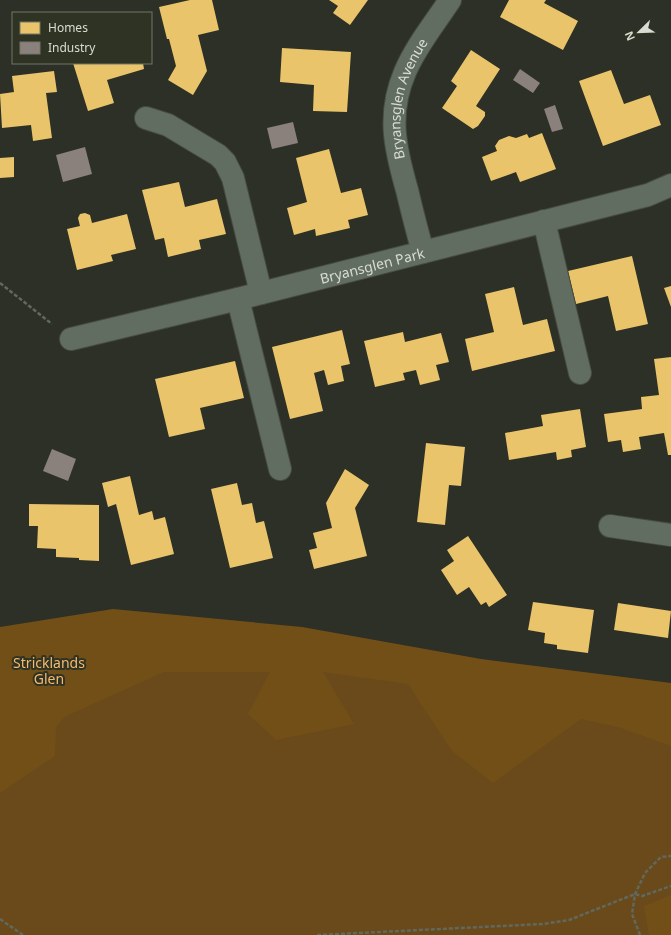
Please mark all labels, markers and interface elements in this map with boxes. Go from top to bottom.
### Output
legend [12,12,152,64]
north arrow [619,12,659,52]
text: Homes [48,19,88,36]
text: N [621,29,638,43]
street label: Bryansglen Avenue [385,34,431,161]
text: Industry [48,39,96,56]
street label: Bryansglen Park [318,242,427,287]
park label: Stricklands Glen [13,653,85,688]

